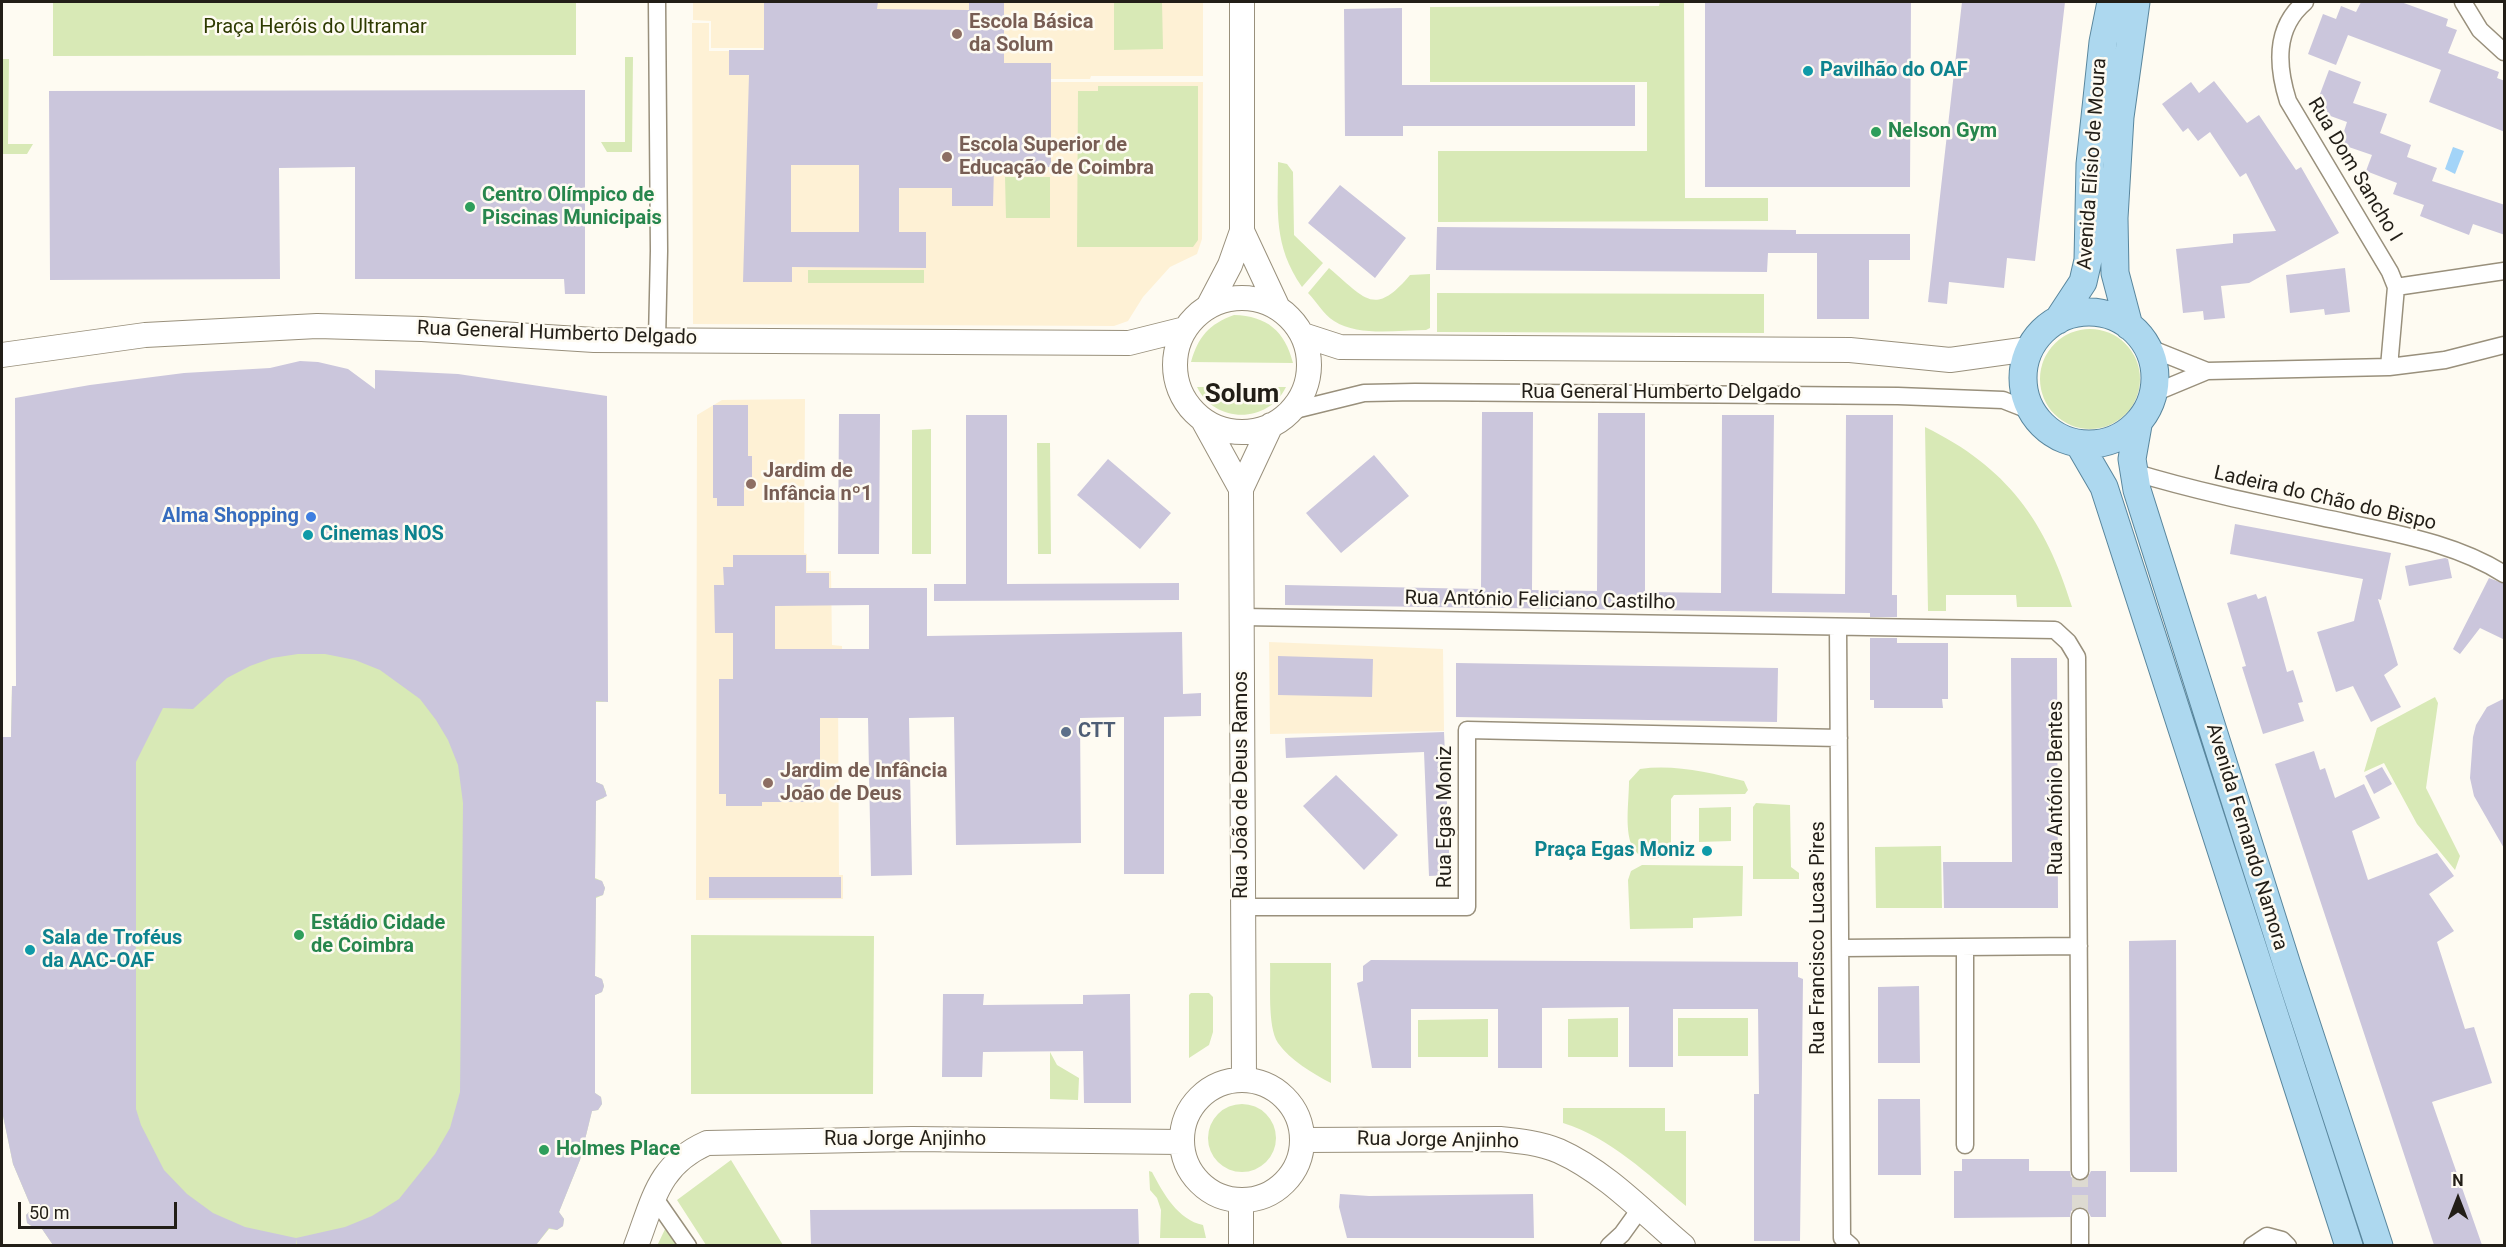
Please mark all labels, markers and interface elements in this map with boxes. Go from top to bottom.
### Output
place label: Escola Básica da Solum [969,11,1093,58]
park label: Praça Heróis do Ultramar [203,16,427,40]
marker: Escola Básica da Solum [950,27,964,41]
street label: Avenida Elísio de Moura [2074,57,2112,271]
place label: Pavilhão do OAF [1820,59,1968,83]
marker: Pavilhão do OAF [1801,64,1815,78]
street label: Rua Dom Sancho I [2302,94,2406,246]
place label: Nelson Gym [1888,120,1997,144]
marker: Nelson Gym [1869,125,1883,139]
place label: Escola Superior de Educação de Coimbra [959,134,1154,181]
marker: Escola Superior de Educação de Coimbra [940,150,954,164]
place label: Centro Olímpico de Piscinas Municipais [482,184,662,231]
marker: Centro Olímpico de Piscinas Municipais [463,200,477,214]
street label: Rua General Humberto Delgado [417,317,697,351]
district label: Solum [1205,379,1279,411]
street label: Rua General Humberto Delgado [1521,381,1801,405]
place label: Jardim de Infância nº1 [763,460,872,507]
street label: Ladeira do Chão do Bispo [2211,462,2439,536]
marker: Jardim de Infância nº1 [744,477,758,491]
place label: Alma Shopping [162,505,299,529]
marker: Alma Shopping [304,510,318,524]
place label: Cinemas NOS [320,523,444,547]
marker: Cinemas NOS [301,528,315,542]
street label: Rua António Feliciano Castilho [1404,587,1676,615]
street label: Rua João de Deus Ramos [1230,671,1254,899]
street label: Rua António Bentes [2045,701,2069,875]
place label: CTT [1078,720,1116,744]
street label: Avenida Fernando Namora [2200,721,2292,953]
marker: CTT [1059,725,1073,739]
street label: Rua Egas Moniz [1434,746,1458,888]
place label: Jardim de Infância João de Deus [780,760,947,807]
marker: Jardim de Infância João de Deus [761,776,775,790]
street label: Rua Francisco Lucas Pires [1807,821,1831,1055]
place label: Praça Egas Moniz [1534,839,1695,863]
marker: Praça Egas Moniz [1700,844,1714,858]
place label: Estádio Cidade de Coimbra [311,912,445,959]
place label: Sala de Troféus da AAC-OAF [42,927,182,974]
marker: Estádio Cidade de Coimbra [292,928,306,942]
marker: Sala de Troféus da AAC-OAF [23,943,37,957]
street label: Rua Jorge Anjinho [824,1128,986,1152]
street label: Rua Jorge Anjinho [1357,1128,1519,1154]
place label: Holmes Place [556,1138,680,1162]
marker: Holmes Place [537,1143,551,1157]
north arrow [2428,1169,2488,1229]
text: N [2452,1171,2464,1190]
scale bar [21,1190,180,1228]
text: 50 m [29,1202,69,1223]

